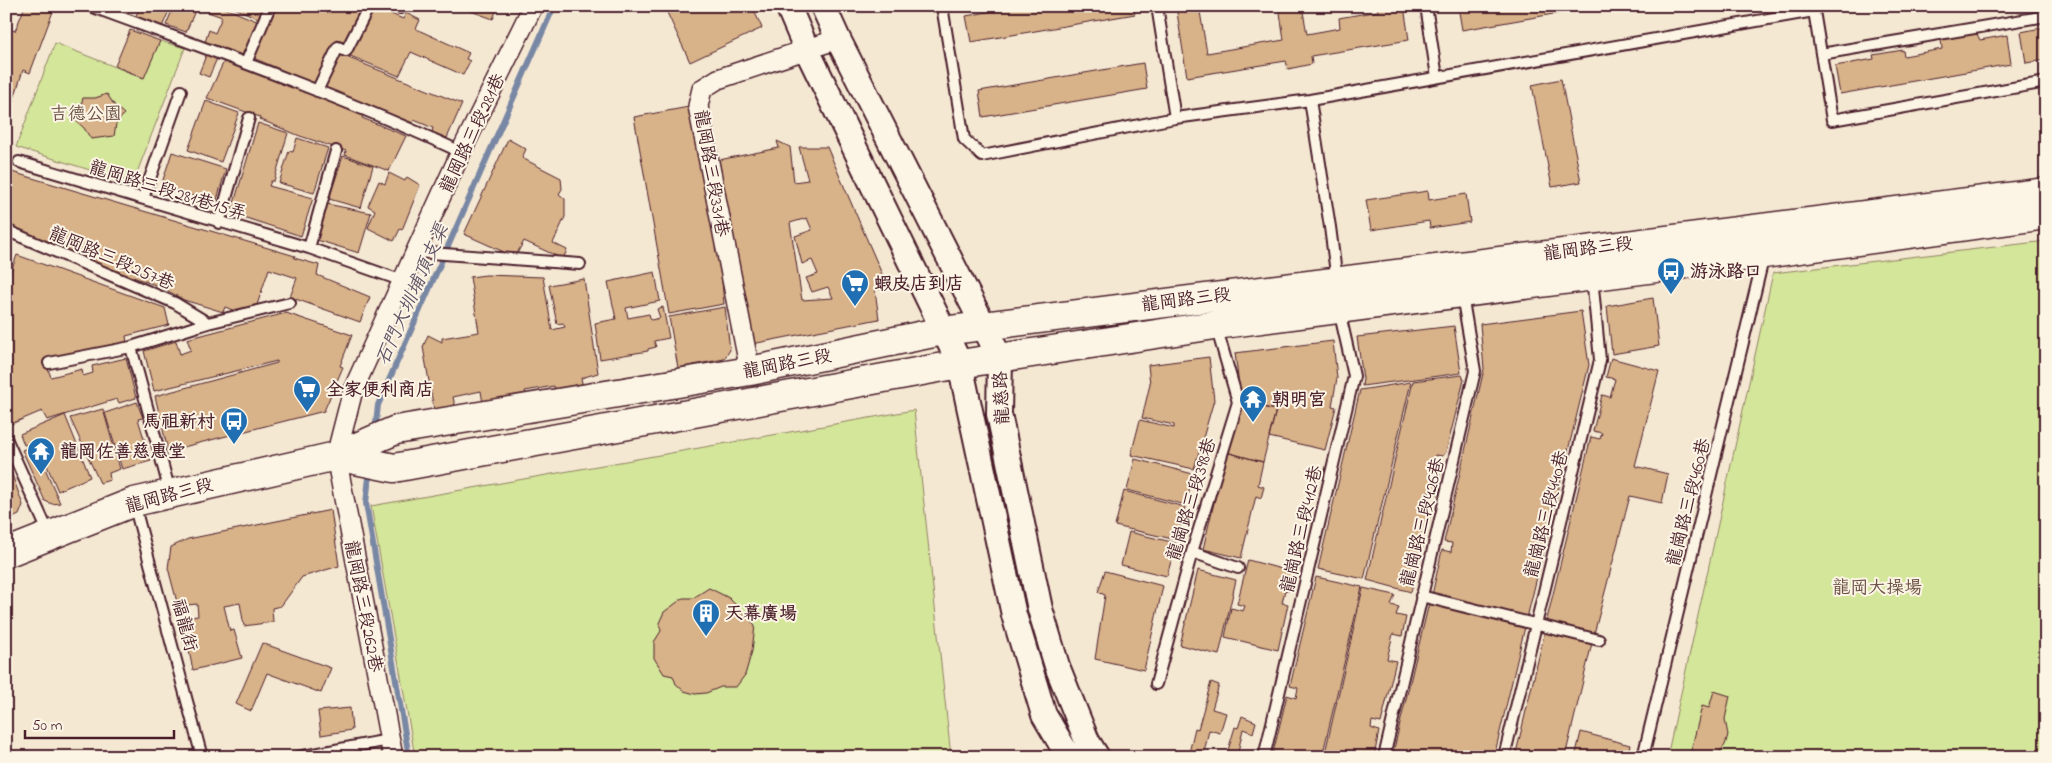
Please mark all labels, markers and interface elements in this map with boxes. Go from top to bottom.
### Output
street label: 龍岡路三段281巷 [435,70,513,198]
park label: 吉德公園 [50,102,122,128]
street label: 龍岡路三段331巷 [686,108,734,239]
street label: 龍岡路三段281巷15弄 [85,156,249,228]
water label: 石門大圳埔頂支渠 [370,218,457,370]
street label: 龍岡路三段257巷 [44,222,178,298]
street label: 龍岡路三段 [1542,232,1634,268]
bus stop icon: 游泳路口 [1656,256,1686,295]
place label: 游泳路口 [1690,260,1762,286]
supermarket icon: 蝦皮店到店 [840,268,870,307]
place label: 蝦皮店到店 [874,272,964,298]
street label: 龍岡路三段 [1140,283,1232,319]
street label: 龍岡路三段 [741,344,834,386]
street label: 龍慈路 [989,370,1017,426]
supermarket icon: 全家便利商店 [292,374,322,413]
place label: 全家便利商店 [326,378,434,404]
temple icon: 朝明宮 [1238,384,1268,423]
place label: 朝明宮 [1272,388,1326,414]
bus stop icon: 馬祖新村 [219,406,249,445]
place label: 馬祖新村 [143,410,215,436]
street label: 龍崗路三段398巷 [1162,435,1224,564]
temple icon: 龍岡佐善慈惠堂 [26,436,56,475]
street label: 龍崗路三段460巷 [1661,436,1718,569]
place label: 龍岡佐善慈惠堂 [60,440,186,466]
street label: 龍崗路三段440巷 [1520,448,1576,581]
street label: 龍崗路三段426巷 [1395,455,1453,590]
street label: 龍崗路三段412巷 [1276,463,1330,596]
street label: 龍岡路三段 [123,473,216,521]
street label: 龍岡路三段262巷 [337,538,388,675]
park label: 龍岡大操場 [1832,576,1922,602]
street label: 福龍街 [164,596,203,655]
building icon: 天幕廣場 [691,598,721,637]
place label: 天幕廣場 [725,602,797,628]
scale bar [25,708,174,740]
text: 50 m [32,715,63,737]

